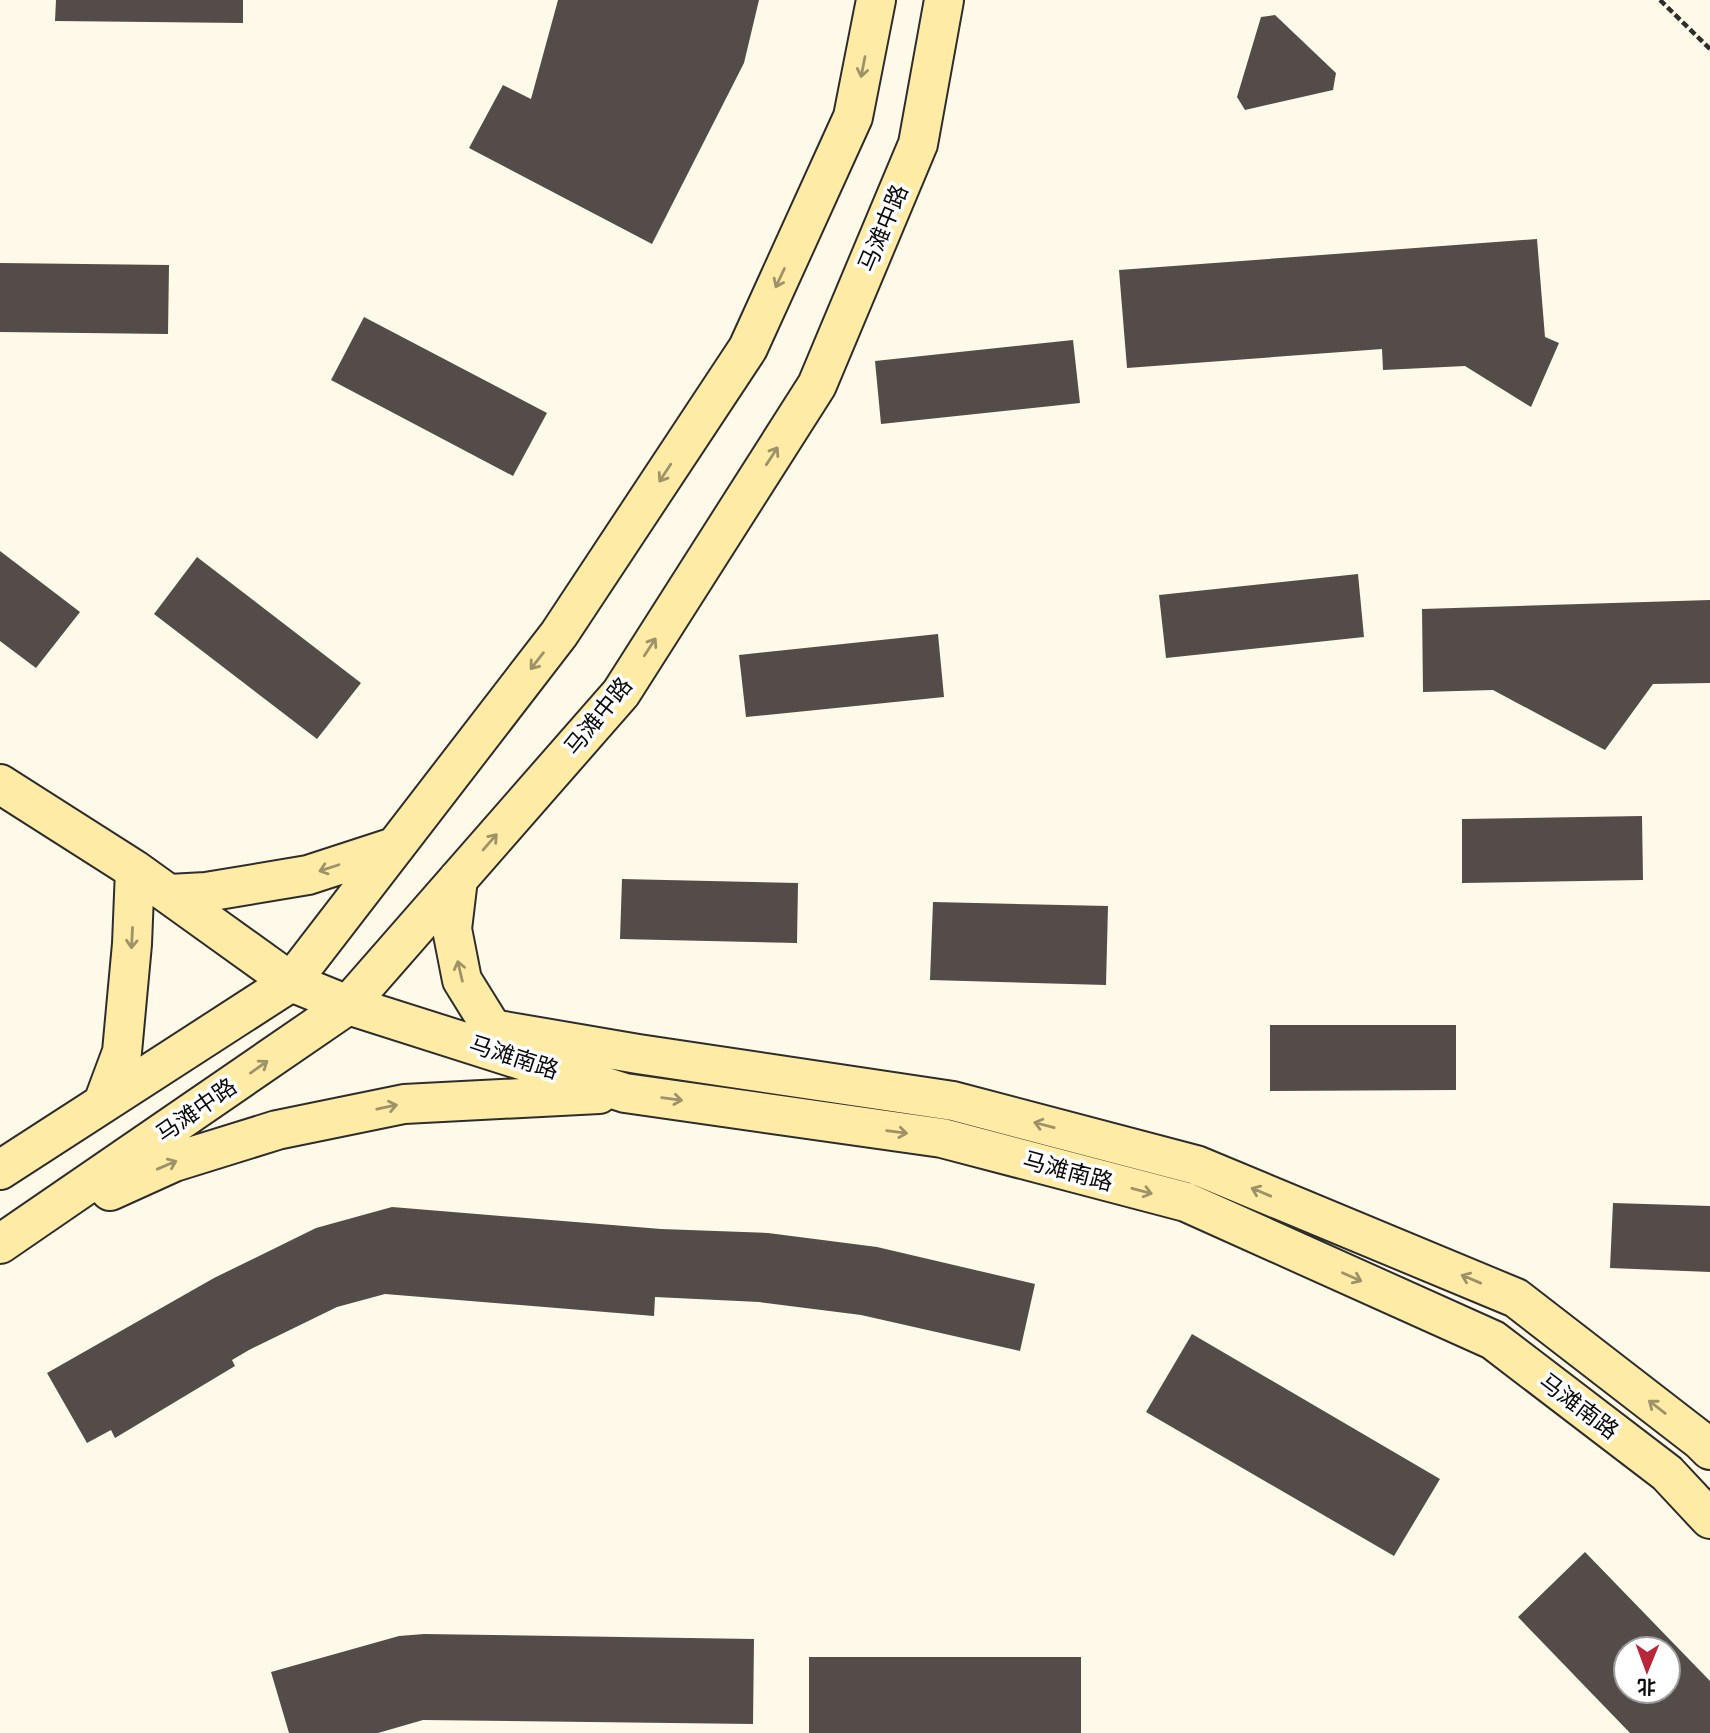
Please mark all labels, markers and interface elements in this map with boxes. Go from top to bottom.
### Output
one-way arrow [856,55,869,78]
street label: 马滩中路 [852,180,914,276]
one-way arrow [773,266,786,288]
one-way arrow [766,446,780,466]
one-way arrow [658,463,672,482]
one-way arrow [642,638,657,657]
one-way arrow [530,652,545,670]
street label: 马滩中路 [558,671,638,761]
one-way arrow [482,834,499,851]
one-way arrow [319,863,341,875]
one-way arrow [126,926,139,949]
one-way arrow [453,960,467,983]
street label: 马滩南路 [466,1029,562,1085]
one-way arrow [248,1060,268,1074]
street label: 马滩中路 [150,1072,242,1148]
one-way arrow [660,1093,683,1106]
one-way arrow [375,1100,398,1114]
one-way arrow [1033,1118,1056,1131]
one-way arrow [885,1125,908,1138]
street label: 马滩南路 [1020,1146,1116,1196]
one-way arrow [156,1158,177,1171]
one-way arrow [1130,1185,1153,1198]
one-way arrow [1250,1185,1272,1198]
one-way arrow [1341,1271,1362,1284]
one-way arrow [1461,1272,1482,1285]
street label: 马滩南路 [1534,1367,1624,1445]
one-way arrow [1649,1400,1667,1415]
north arrow [1612,1635,1682,1705]
text: 北 [1637,1675,1656,1698]

